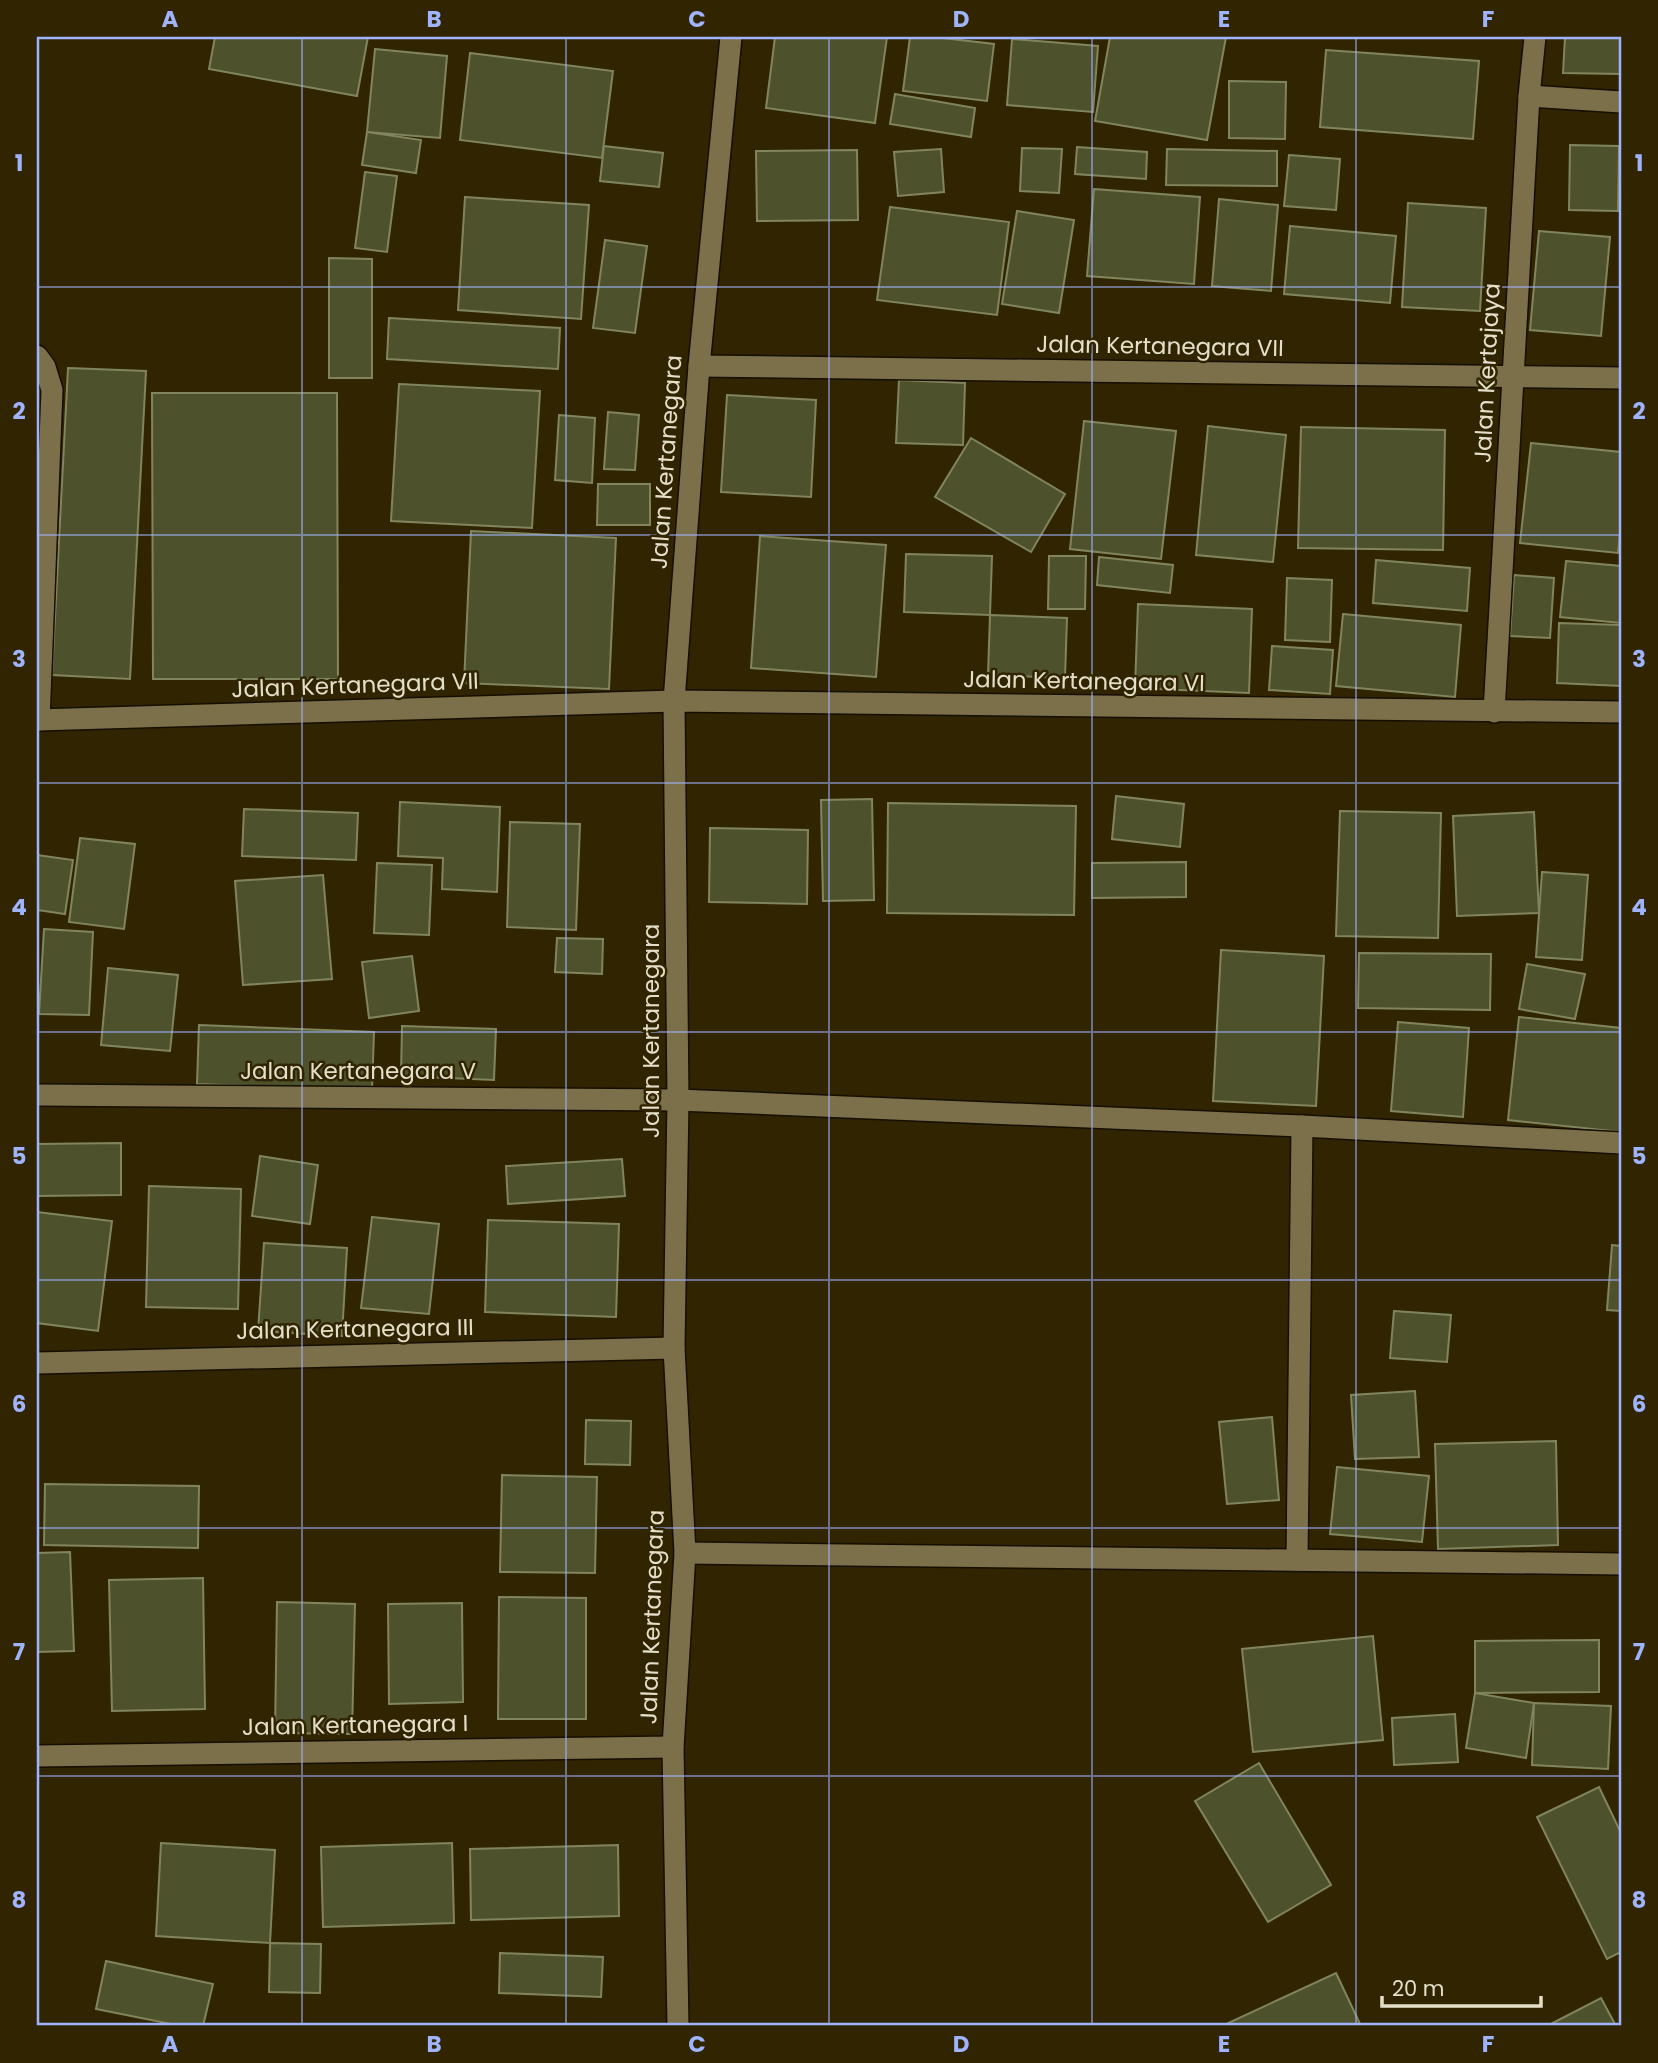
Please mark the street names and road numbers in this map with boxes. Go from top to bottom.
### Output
street label: Jalan Kertajaya [1466,282,1508,464]
street label: Jalan Kertanegara VII [1036,328,1284,364]
street label: Jalan Kertanegara [643,354,689,570]
street label: Jalan Kertanegara VI [963,663,1205,699]
street label: Jalan Kertanegara VII [231,665,479,705]
street label: Jalan Kertanegara [635,924,667,1138]
street label: Jalan Kertanegara V [240,1055,477,1087]
street label: Jalan Kertanegara III [236,1311,474,1347]
street label: Jalan Kertanegara [632,1509,672,1725]
street label: Jalan Kertanegara I [242,1707,468,1743]

